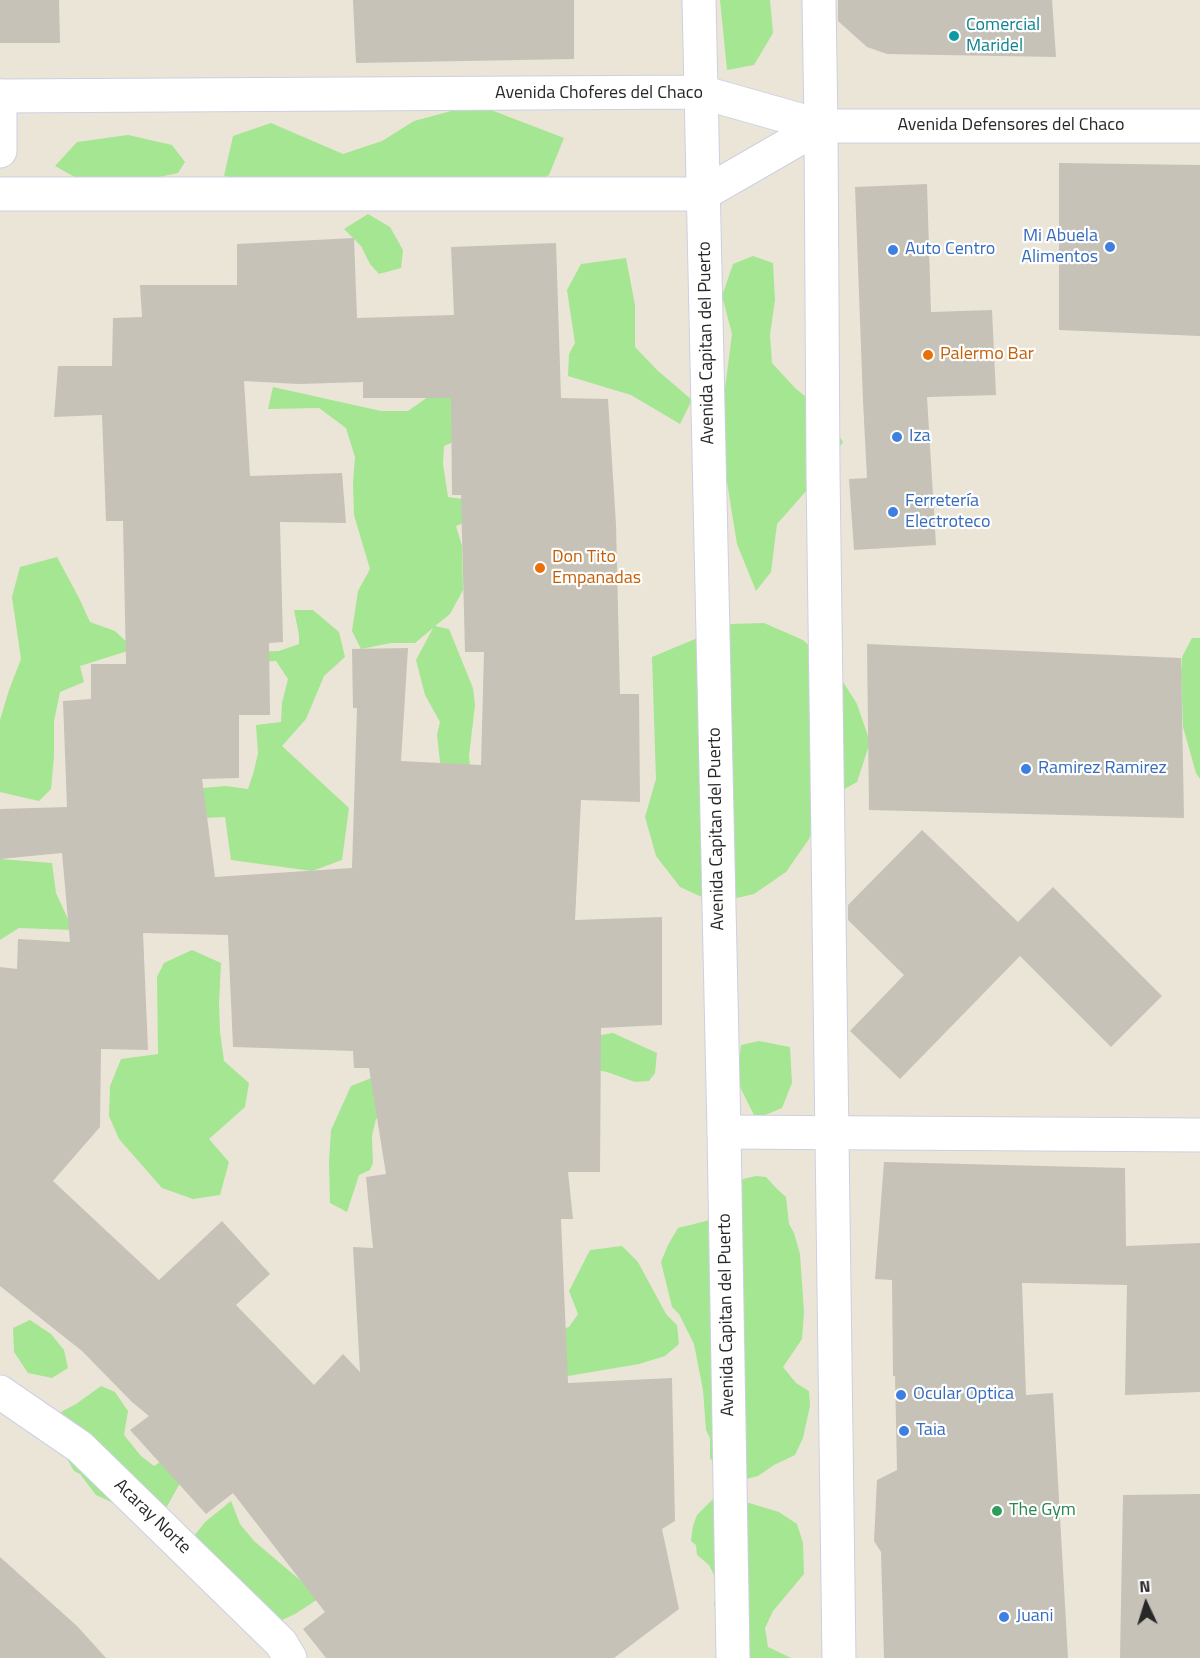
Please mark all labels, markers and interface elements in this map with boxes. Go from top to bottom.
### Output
place label: Comercial Maridel [966,15,1040,57]
marker: Comercial Maridel [947,29,961,43]
street label: Avenida Choferes del Chaco [495,83,703,105]
street label: Avenida Defensores del Chaco [897,115,1125,137]
place label: Mi Abuela Alimentos [1021,226,1098,268]
place label: Auto Centro [905,239,995,261]
marker: Mi Abuela Alimentos [1103,240,1117,254]
street label: Avenida Capitan del Puerto [694,241,720,445]
marker: Auto Centro [886,243,900,257]
place label: Palermo Bar [940,344,1034,366]
marker: Palermo Bar [921,348,935,362]
place label: Iza [909,426,931,448]
marker: Iza [890,430,904,444]
place label: Ferretería Electroteco [905,491,990,534]
marker: Ferretería Electroteco [886,505,900,519]
place label: Don Tito Empanadas [552,547,641,590]
marker: Don Tito Empanadas [533,561,547,575]
street label: Avenida Capitan del Puerto [704,727,730,931]
place label: Ramirez Ramirez [1038,758,1167,780]
marker: Ramirez Ramirez [1019,762,1033,776]
street label: Avenida Capitan del Puerto [714,1213,740,1417]
place label: Ocular Optica [913,1384,1014,1406]
marker: Ocular Optica [894,1388,908,1402]
place label: Taia [916,1420,946,1442]
marker: Taia [897,1424,911,1438]
street label: Acaray Norte [109,1475,195,1559]
place label: The Gym [1009,1500,1076,1522]
marker: The Gym [990,1504,1004,1518]
north arrow [1116,1574,1176,1634]
text: N [1138,1574,1151,1598]
place label: Juani [1016,1606,1053,1628]
marker: Juani [997,1610,1011,1624]

